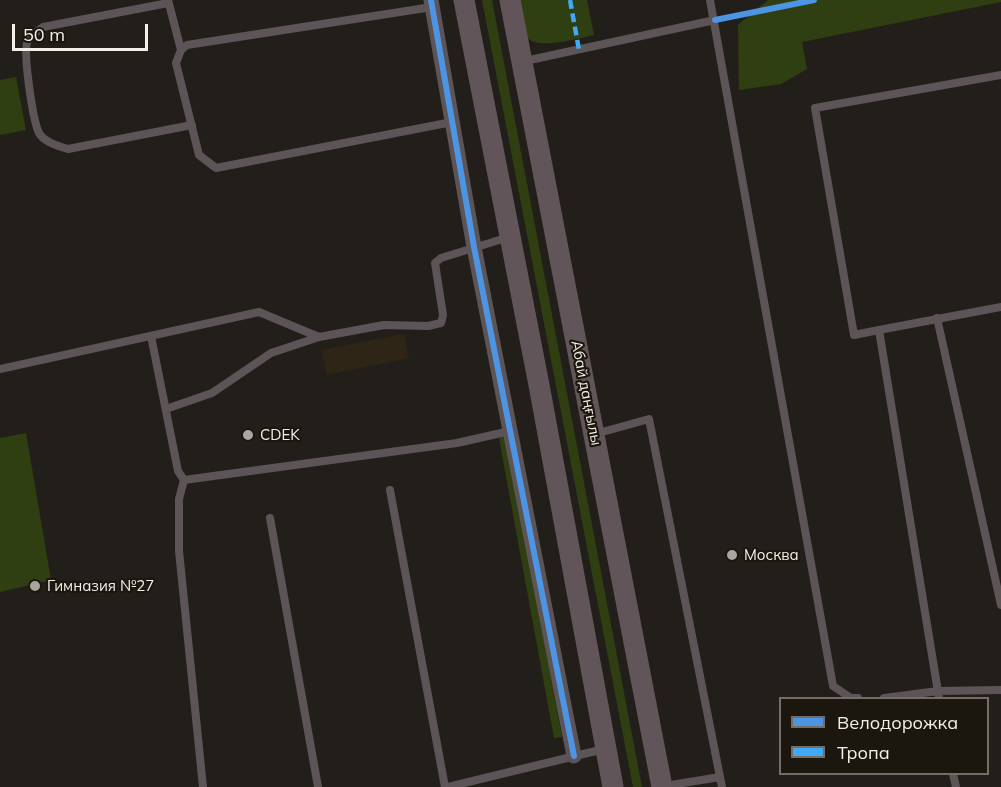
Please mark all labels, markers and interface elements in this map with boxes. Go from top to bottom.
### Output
scale bar [15,12,152,50]
text: 50 m [23,23,65,46]
street label: Абай даңғылы [567,339,605,447]
place label: CDEK [260,426,300,444]
marker: CDEK [241,428,255,442]
place label: Москва [744,546,799,564]
marker: Москва [725,548,739,562]
place label: Гимназия №27 [47,577,154,595]
marker: Гимназия №27 [28,579,42,593]
legend [779,697,989,775]
text: Велодорожка [837,711,958,734]
text: Тропа [837,741,890,764]

